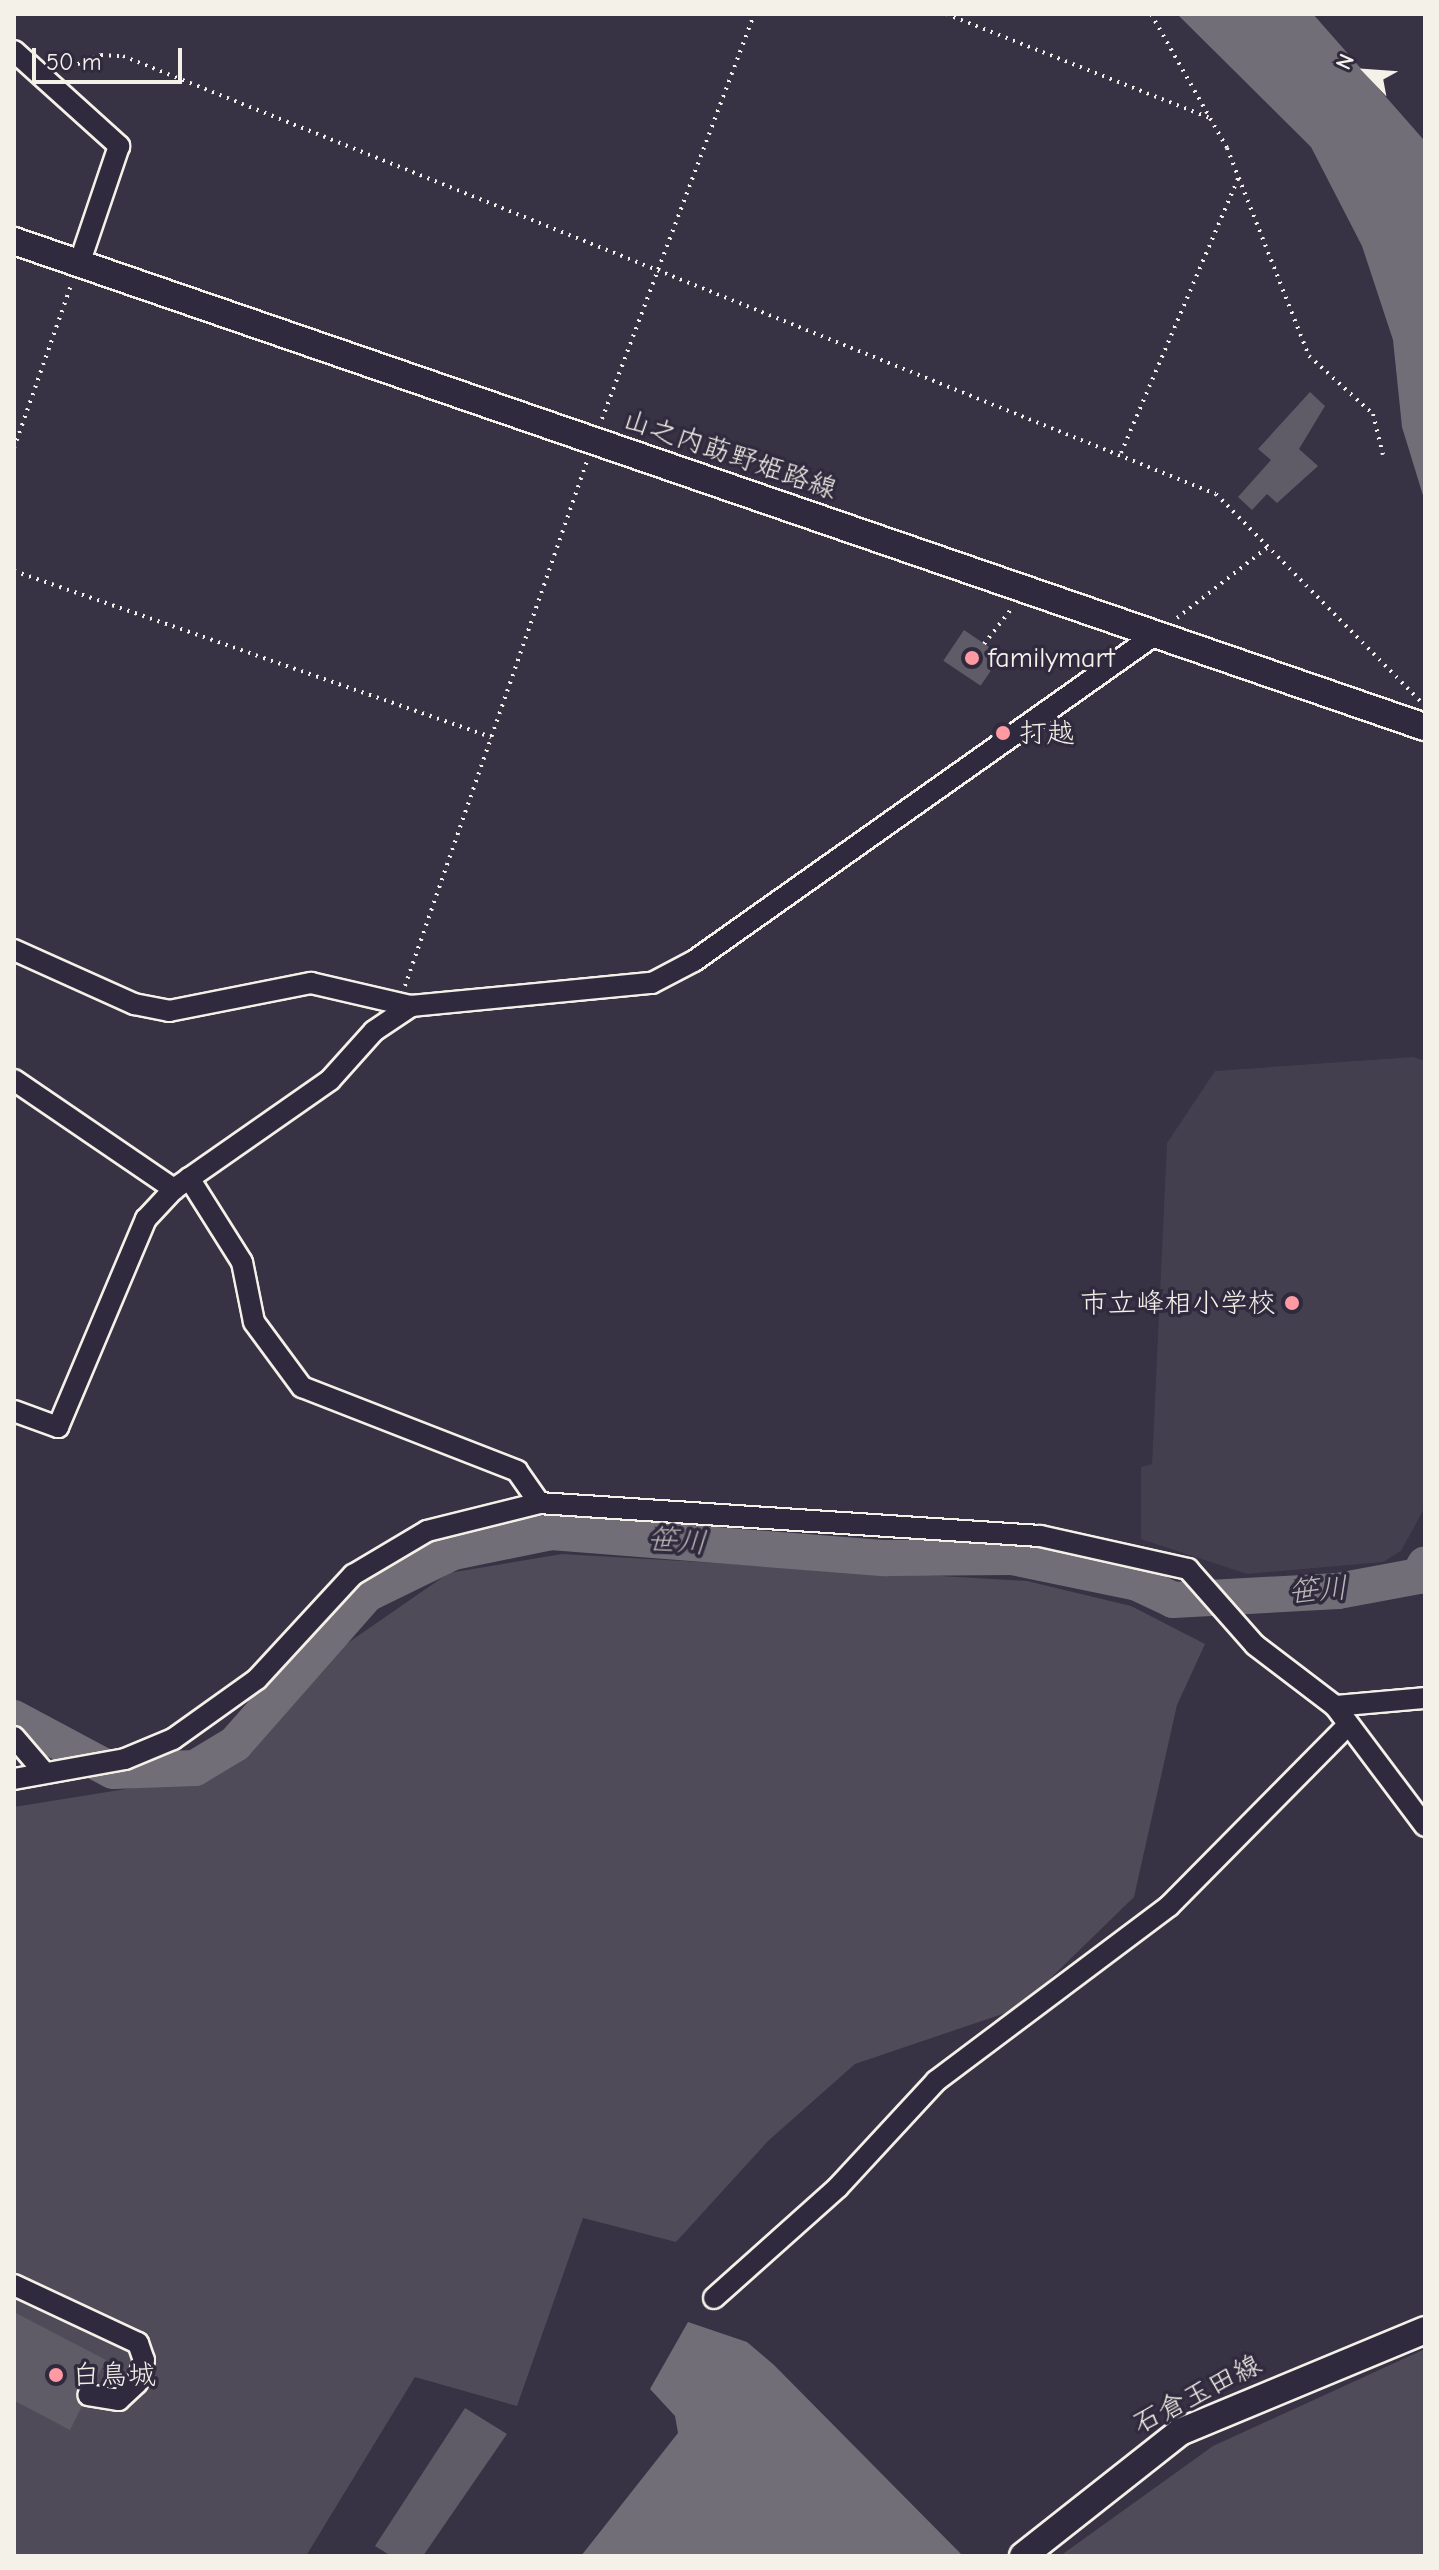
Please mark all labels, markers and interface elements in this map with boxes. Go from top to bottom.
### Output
scale bar [36,32,186,82]
north arrow [1327,32,1407,112]
text: 50 m [46,48,102,76]
text: N [1330,50,1360,74]
street label: 山之内莇野姫路線 [619,402,841,506]
place label: familymart [988,641,1115,675]
marker: familymart [963,649,981,667]
place label: 打越 [1019,716,1075,750]
marker: 打越 [994,724,1012,742]
place label: 市立峰相小学校 [1080,1286,1276,1320]
marker: 市立峰相小学校 [1283,1294,1301,1312]
water label: 笹川 [646,1522,708,1562]
water label: 笹川 [1287,1570,1349,1612]
street label: 石倉玉田線 [1127,2347,1267,2441]
place label: 白鳥城 [72,2358,156,2392]
marker: 白鳥城 [47,2366,65,2384]

